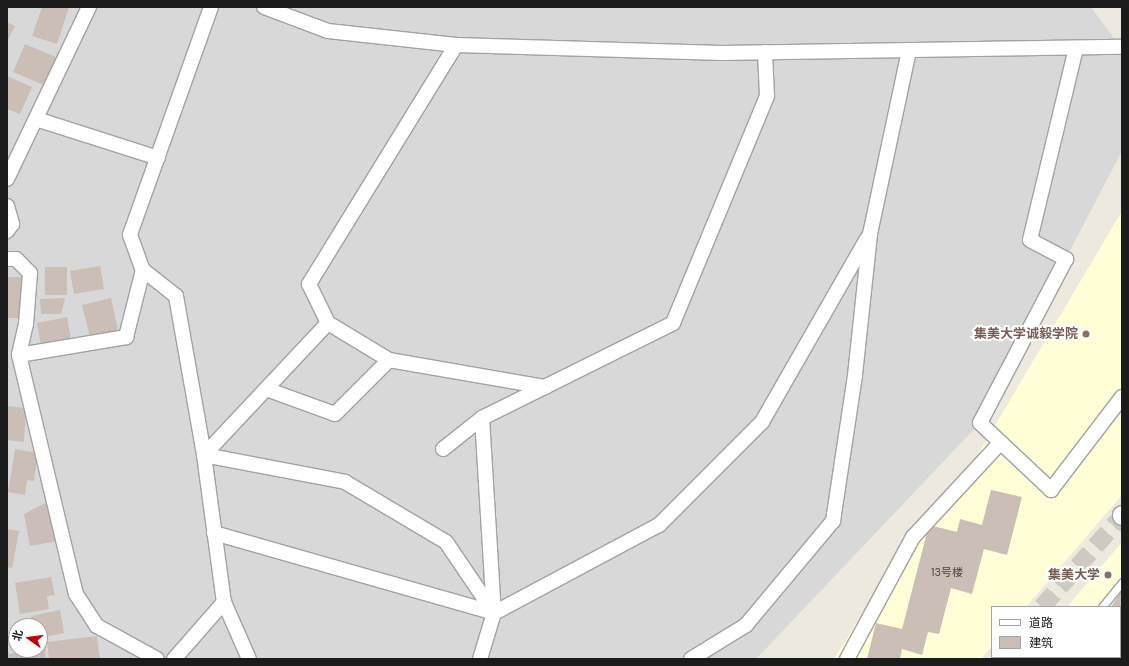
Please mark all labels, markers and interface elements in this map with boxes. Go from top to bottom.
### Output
place label: 集美大学诚毅学院 [974,326,1078,342]
marker: 集美大学诚毅学院 [1081,329,1091,339]
house number: 13号楼 [931,565,963,579]
place label: 集美大学 [1048,567,1100,583]
marker: 集美大学 [1103,570,1113,580]
legend [991,606,1121,658]
text: 道路 [1029,615,1053,631]
north arrow [8,618,48,658]
text: 北 [9,628,25,642]
text: 建筑 [1029,635,1053,651]

